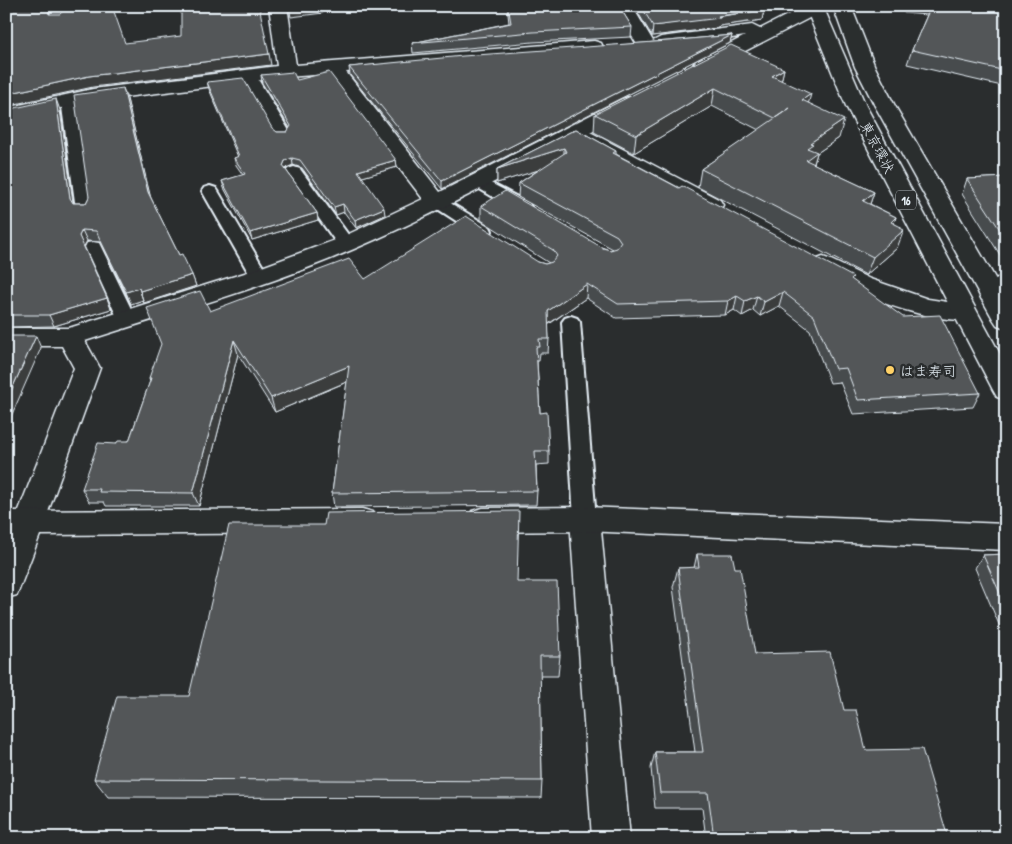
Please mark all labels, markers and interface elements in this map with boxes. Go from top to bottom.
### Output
street label: 東京環状 [856,118,900,176]
road number: 16 [896,190,916,210]
place label: はま寿司 [900,361,956,380]
marker: はま寿司 [884,364,896,376]

